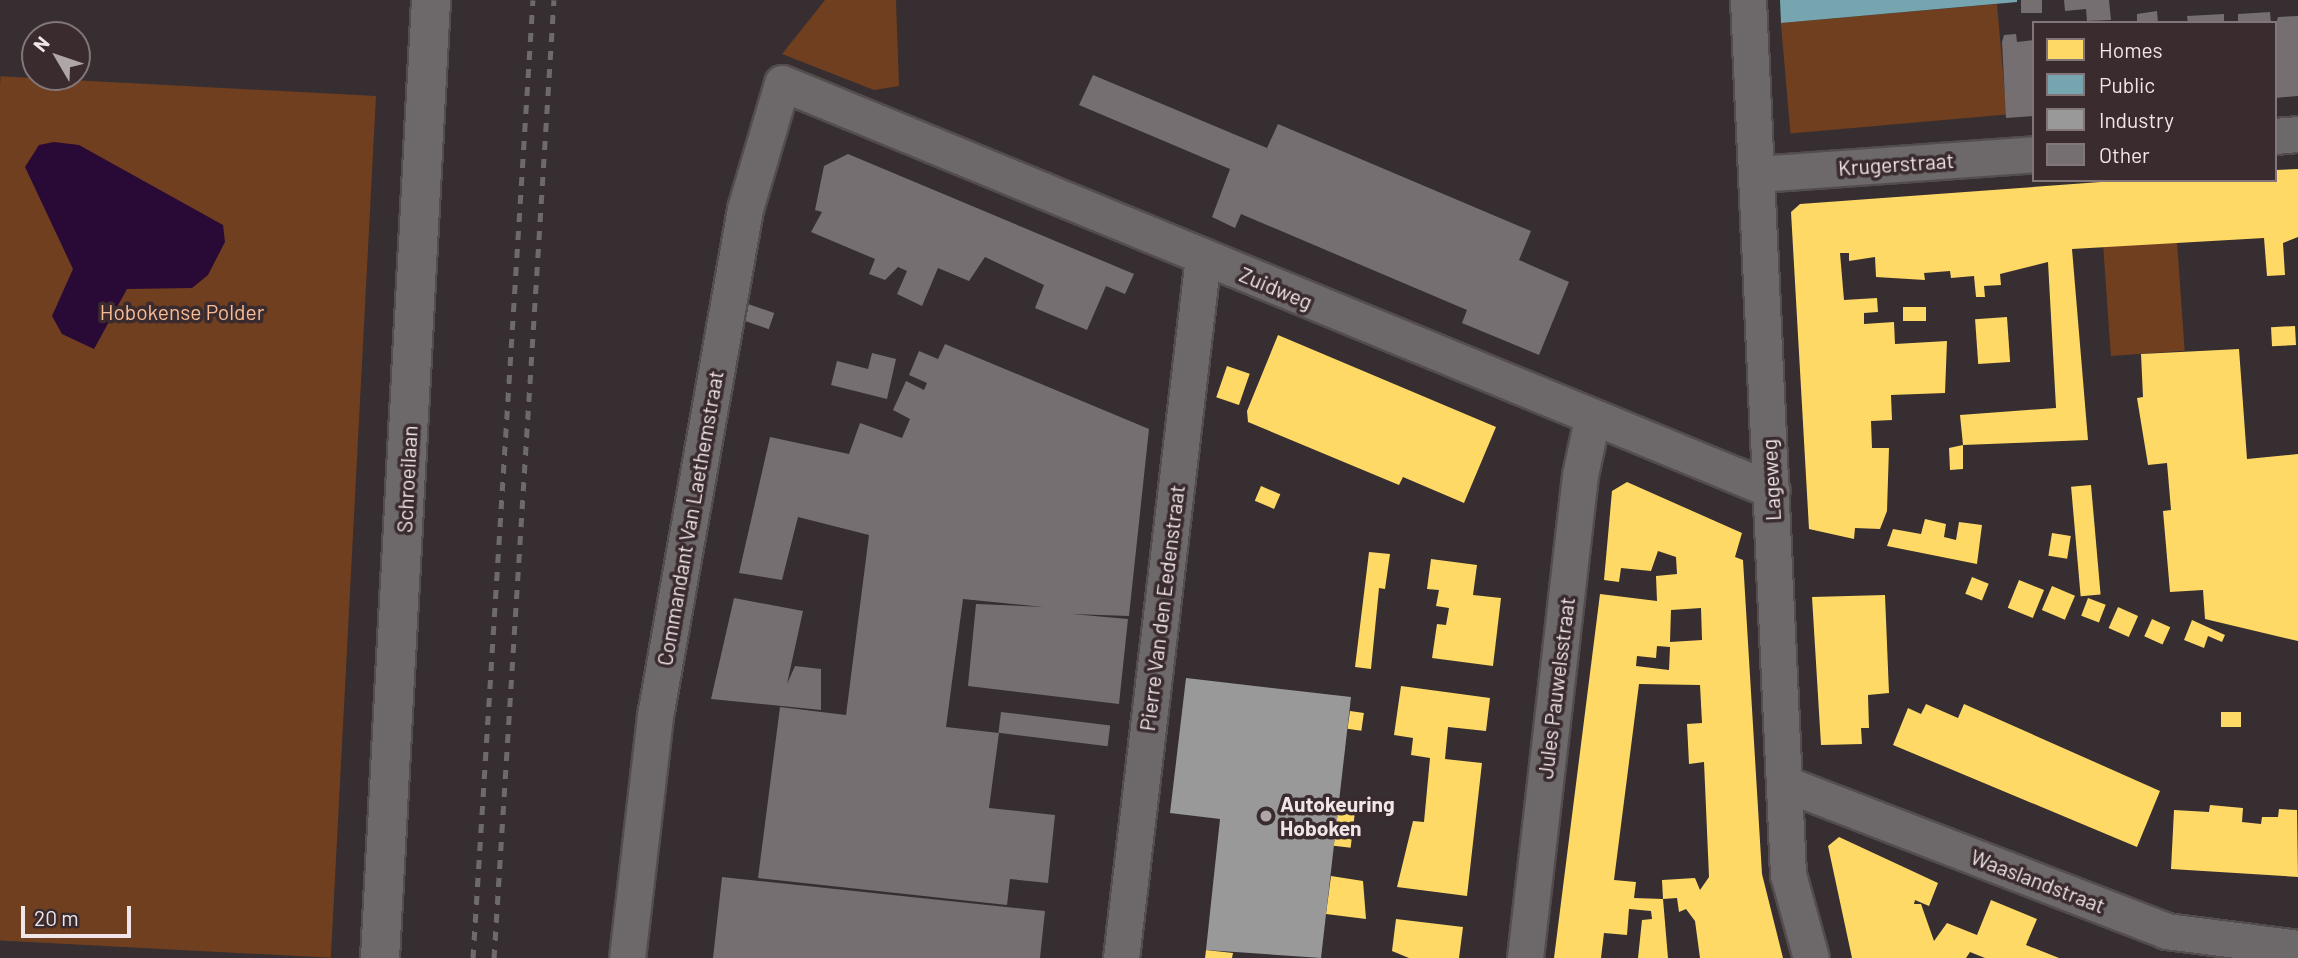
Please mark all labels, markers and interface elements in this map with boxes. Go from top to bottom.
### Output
north arrow [21,21,91,91]
legend [2032,21,2277,182]
text: N [28,32,54,56]
text: Homes [2099,37,2163,62]
text: Public [2099,72,2155,97]
text: Industry [2099,107,2174,132]
text: Other [2099,142,2150,167]
street label: Krugerstraat [1837,147,1955,181]
street label: Zuidweg [1236,261,1316,315]
park label: Hobokense Polder [100,299,264,325]
street label: Commandant Van Laethemstraat [652,368,728,668]
street label: Schroeilaan [392,425,422,533]
street label: Lageweg [1756,438,1786,522]
street label: Pierre Van den Eedenstraat [1134,484,1190,732]
street label: Jules Pauwelsstraat [1532,596,1580,780]
place label: Autokeuring Hoboken [1280,791,1395,841]
marker: Autokeuring Hoboken [1258,808,1274,824]
street label: Waaslandstraat [1967,844,2109,918]
scale bar [24,892,135,936]
text: 20 m [34,905,79,930]

